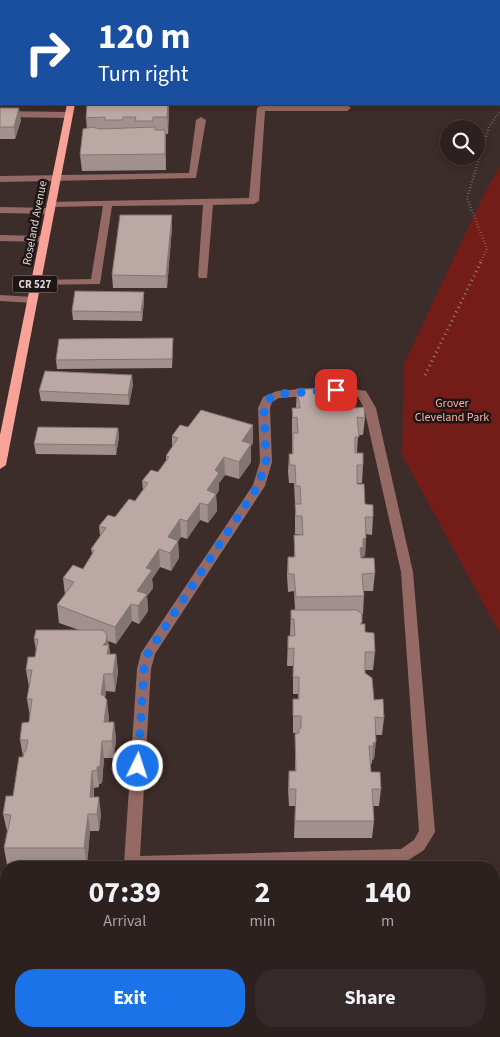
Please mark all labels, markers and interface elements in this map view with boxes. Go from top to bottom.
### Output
text: 120 m [98,12,190,62]
icon: right [15,20,80,85]
text: Turn right [98,58,188,90]
map controls [440,120,485,165]
button: search [440,120,485,165]
street label: Roseland Avenue [18,179,52,267]
road number: CR 527 [12,276,58,292]
pin [315,369,357,411]
icon: arrive [322,376,350,404]
park label: Grover Cleveland Park [415,395,489,426]
position arrow [111,739,163,791]
text: 07:39 [89,871,161,914]
text: 2 [254,871,270,914]
text: 140 [364,871,411,914]
text: Arrival [103,910,146,932]
text: min [249,910,275,932]
text: m [381,910,394,932]
button: Exit [15,969,245,1027]
button: Share [255,969,485,1027]

